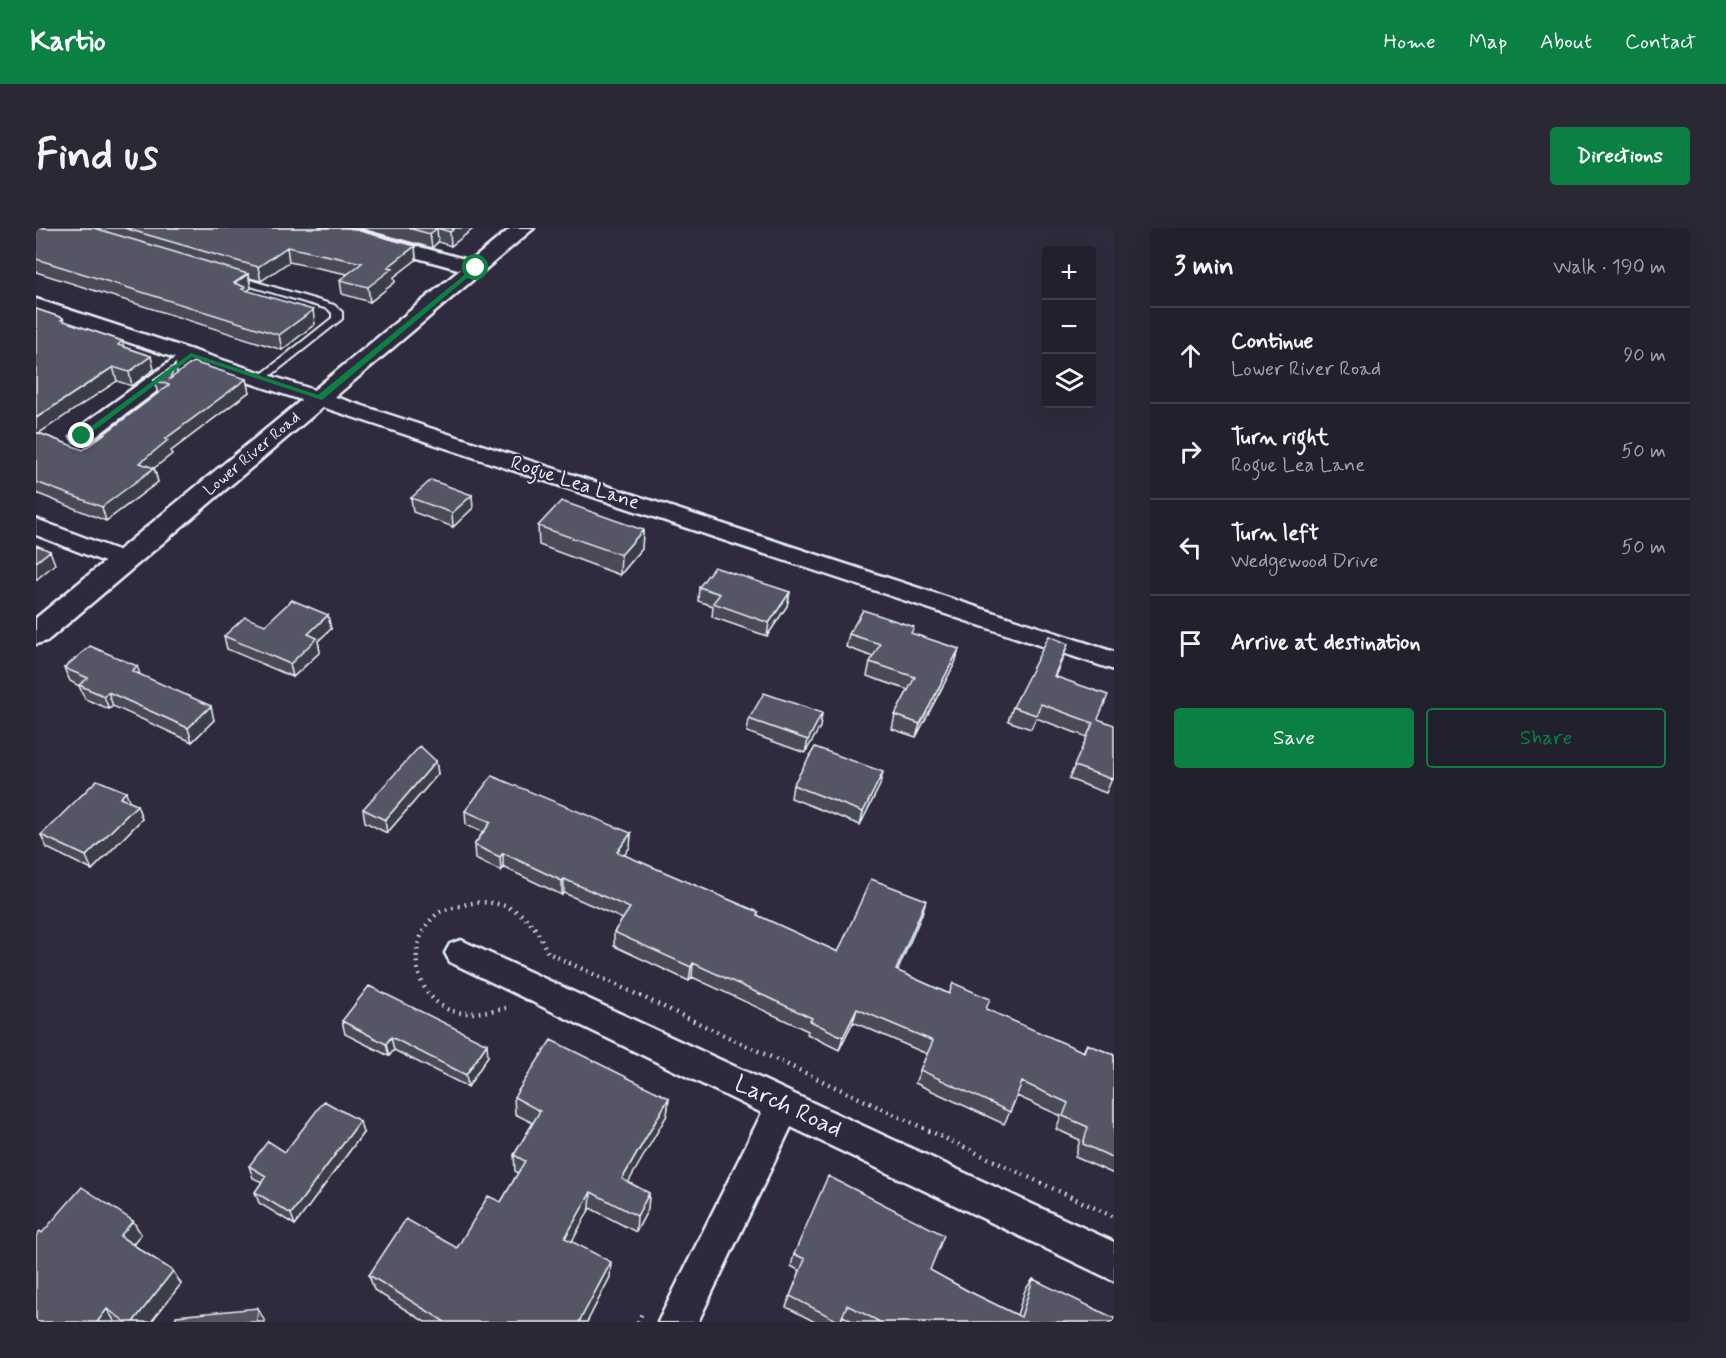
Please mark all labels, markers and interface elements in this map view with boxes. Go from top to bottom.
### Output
text: Kartio [30,24,106,61]
text: Home [1384,28,1436,56]
text: Map [1469,28,1507,56]
text: About [1540,28,1592,56]
text: Contact [1625,28,1696,56]
button: Directions [1550,127,1690,185]
text: Find us [36,129,158,184]
map controls [1042,246,1096,408]
button: + [1042,246,1096,300]
text: 3 min [1174,250,1234,284]
route start [462,254,488,280]
text: Walk · 190 m [1553,254,1666,281]
button: − [1042,300,1096,354]
text: Continue [1231,328,1313,356]
icon: ahead [1174,339,1207,372]
text: 90 m [1623,342,1666,369]
button: layers [1042,354,1096,408]
text: Lower River Road [1231,356,1381,383]
street label: Lower River Road [199,407,305,501]
route end [68,422,94,448]
text: Turn right [1231,424,1329,452]
icon: right [1174,435,1207,468]
text: 50 m [1621,438,1666,465]
street label: Rogue Lea Lane [506,449,643,518]
text: Rogue Lea Lane [1231,452,1365,479]
text: Turn left [1231,520,1319,548]
icon: left [1174,531,1207,564]
text: 50 m [1621,534,1666,561]
text: Wedgewood Drive [1231,548,1378,575]
icon: arrive [1174,627,1207,660]
text: Arrive at destination [1231,629,1421,657]
button: Save [1174,708,1414,768]
button: Share [1426,708,1666,768]
street label: Larch Road [729,1069,847,1145]

